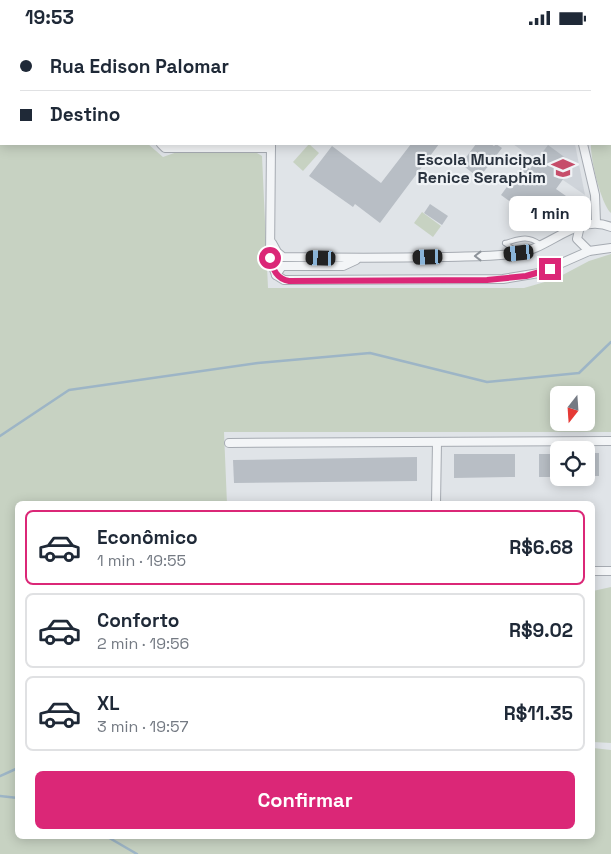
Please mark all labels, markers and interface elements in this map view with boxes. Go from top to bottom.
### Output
text: 19:53 [25,5,74,30]
text: Rua Edison Palomar [50,54,229,79]
text: Destino [50,102,120,127]
place label: Escola Municipal Renice Seraphim [417,149,546,188]
school or university icon: Escola Municipal Renice Seraphim [550,155,576,181]
callout: 1 min [509,197,591,231]
text: 1 min [530,203,570,224]
car [503,244,534,262]
route start [259,247,281,269]
car [412,249,443,265]
car [305,250,336,266]
one-way arrow [474,251,482,261]
route end [539,258,561,280]
north arrow [550,386,595,431]
map controls [550,386,595,486]
button: locate [550,441,595,486]
icon: car [37,525,82,570]
text: Econômico [97,525,198,550]
text: R$6.68 [509,535,573,560]
text: 1 min · 19:55 [97,550,186,571]
icon: car [37,608,82,653]
text: Conforto [97,608,179,633]
text: R$9.02 [509,618,573,643]
text: 2 min · 19:56 [97,633,189,654]
icon: car [37,691,82,736]
text: XL [97,691,120,716]
text: R$11.35 [504,701,573,726]
text: 3 min · 19:57 [97,716,188,737]
button: Confirmar [35,771,575,829]

